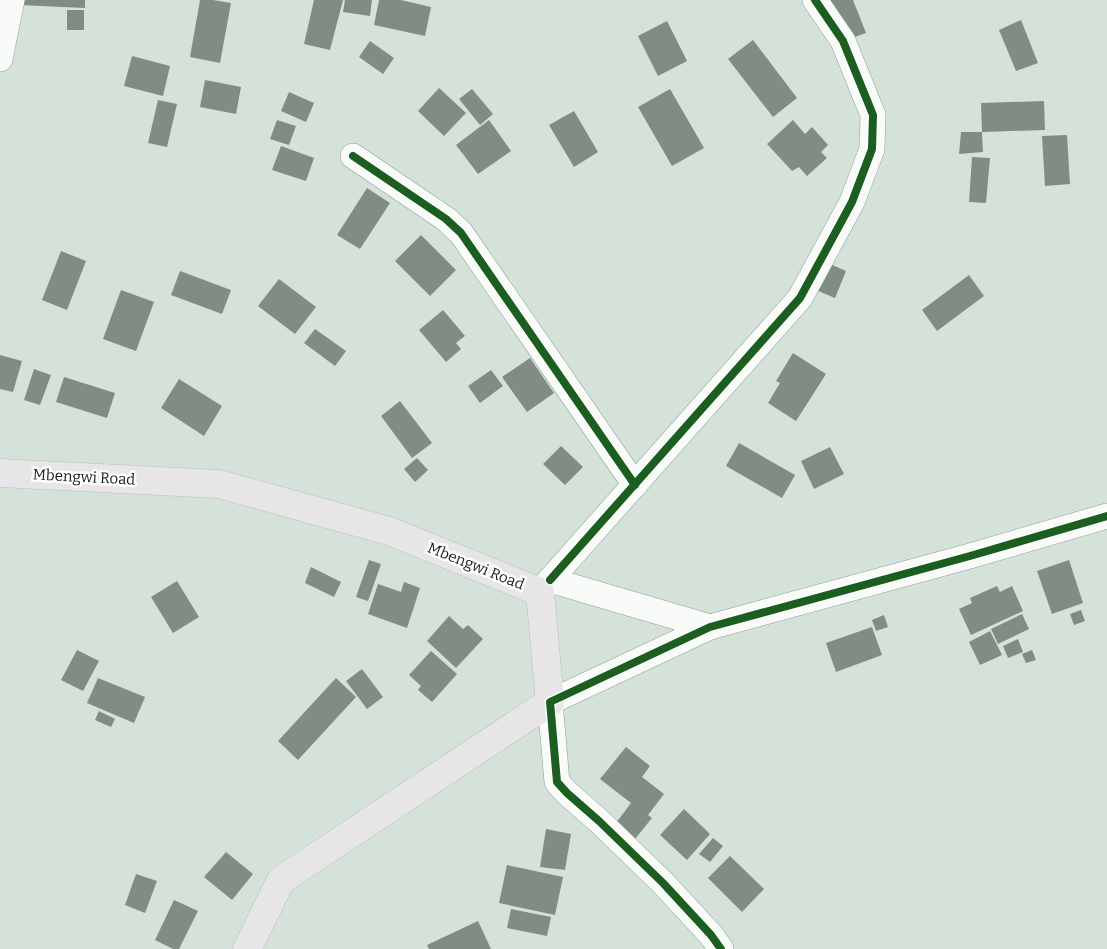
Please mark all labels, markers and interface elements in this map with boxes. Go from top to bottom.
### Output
street label: Mbengwi Road [32,465,136,489]
street label: Mbengwi Road [425,538,527,594]

